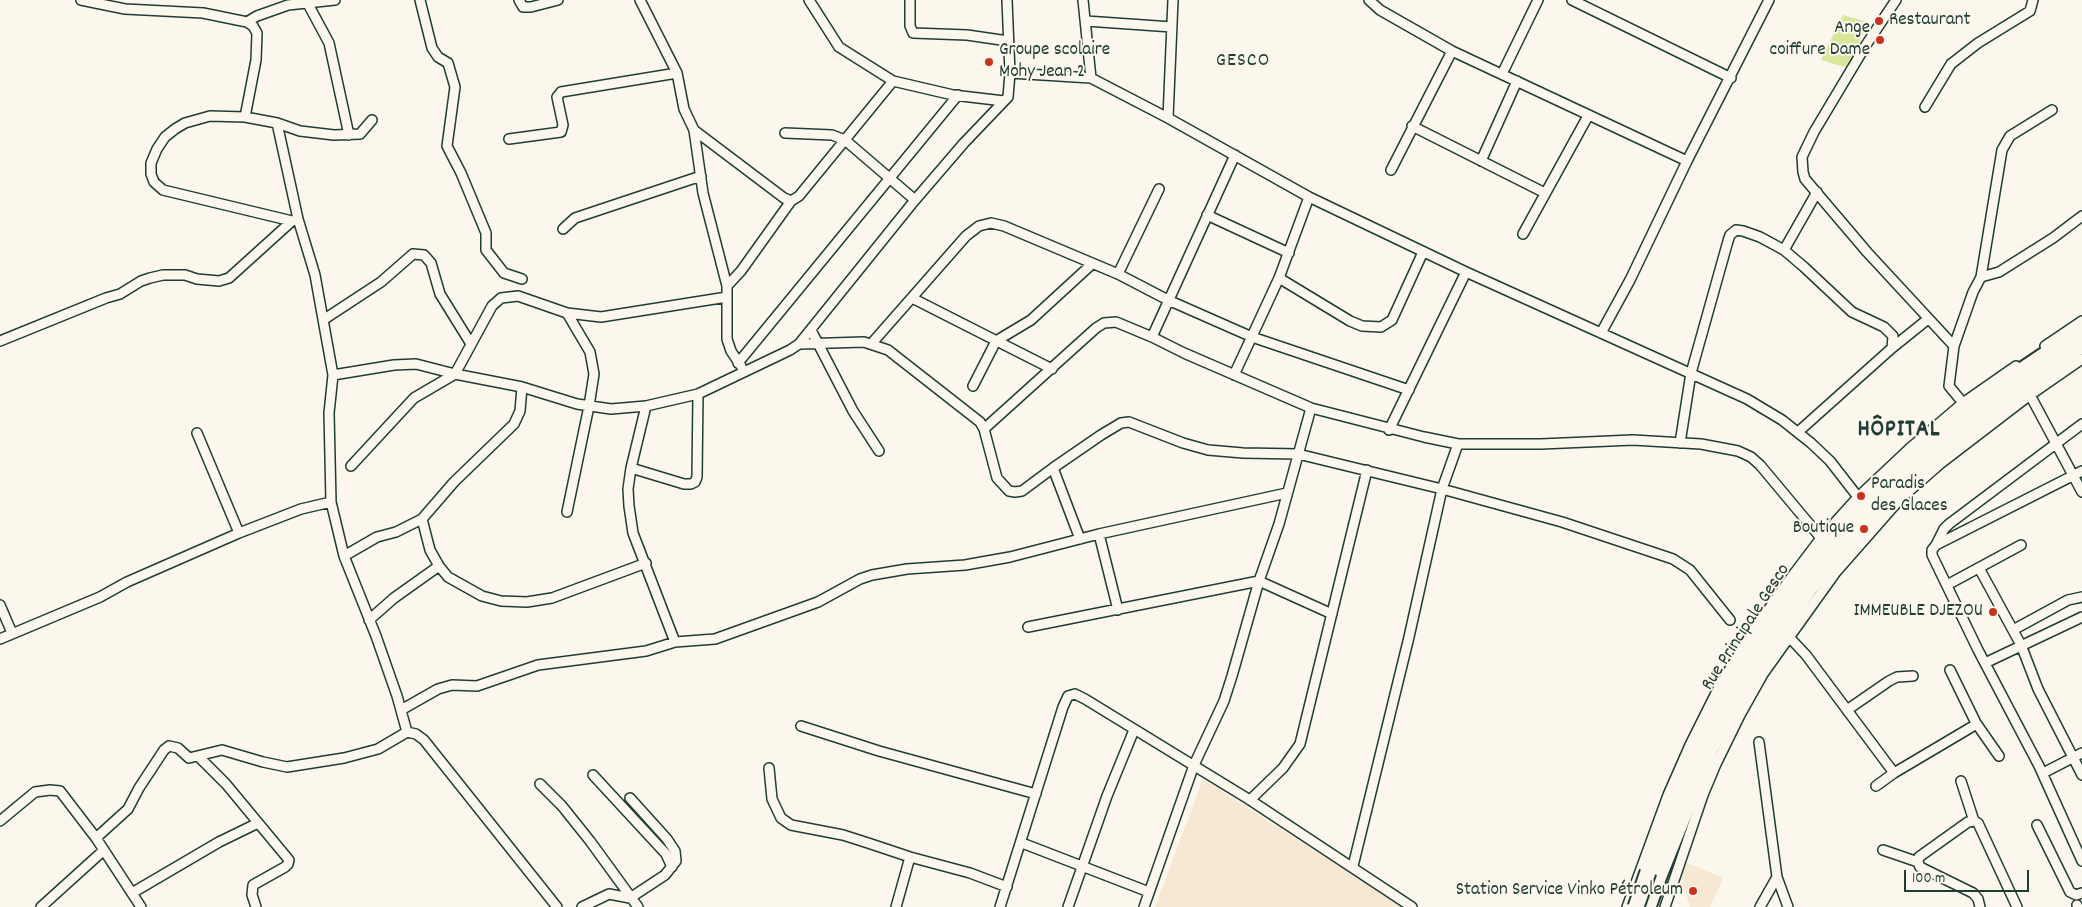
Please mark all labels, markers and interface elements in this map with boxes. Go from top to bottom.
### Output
place label: Restaurant [1889,10,1970,32]
marker: Restaurant [1873,15,1885,27]
place label: Ange coiffure Dame [1769,18,1870,62]
marker: Ange coiffure Dame [1874,34,1886,46]
place label: Groupe scolaire Mohy Jean 2 [999,40,1110,84]
district label: GESCO [1215,50,1271,74]
marker: Groupe scolaire Mohy Jean 2 [983,56,995,68]
district label: HÔPITAL [1857,418,1941,446]
place label: Paradis des Glaces [1871,474,1948,518]
marker: Paradis des Glaces [1855,490,1867,502]
place label: Boutique [1793,518,1854,540]
marker: Boutique [1858,523,1870,535]
street label: Rue Principale Gesco [1698,561,1796,695]
place label: IMMEUBLE DJEZOU [1854,601,1983,623]
marker: IMMEUBLE DJEZOU [1987,606,1999,618]
scale bar [1907,860,2032,892]
text: 100 m [1912,868,1945,890]
place label: Station Service Vinko Pétroleum [1456,880,1683,902]
marker: Station Service Vinko Pétroleum [1687,885,1699,897]

